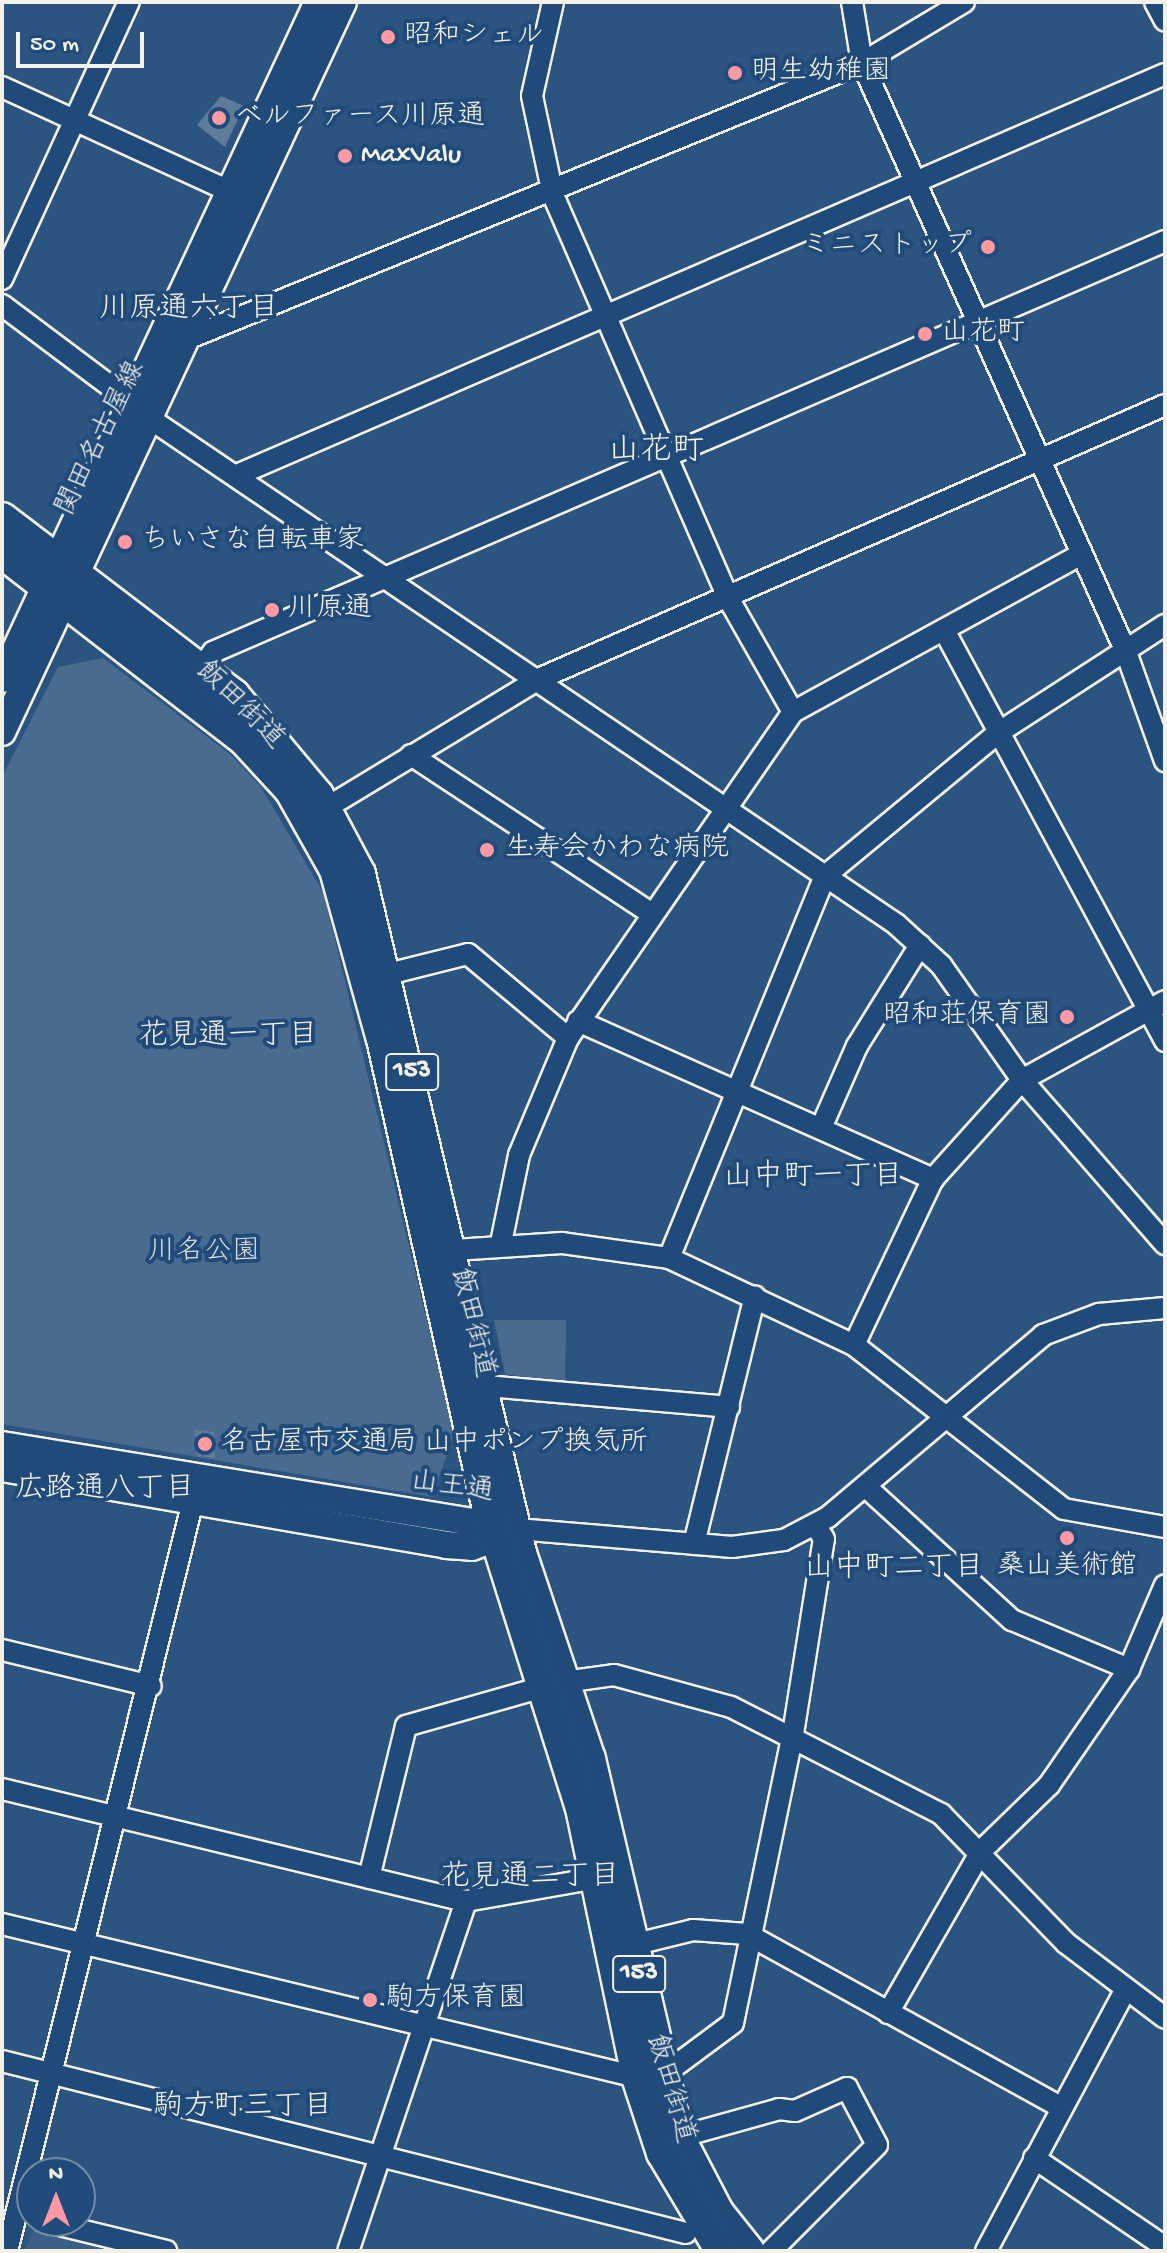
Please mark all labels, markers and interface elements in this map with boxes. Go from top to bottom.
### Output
scale bar [20,16,148,66]
place label: 昭和シェル [404,20,544,54]
marker: 昭和シェル [379,28,397,46]
text: 50 m [30,31,79,60]
place label: 明生幼稚園 [751,56,891,90]
marker: 明生幼稚園 [726,64,744,82]
place label: ベルファース川原通 [235,101,487,135]
marker: ベルファース川原通 [210,109,228,127]
place label: MaxValu [361,139,461,173]
marker: MaxValu [336,147,354,165]
place label: ミニストップ [804,230,972,264]
marker: ミニストップ [979,238,997,256]
district label: 川原通六丁目 [99,293,279,329]
place label: 山花町 [941,317,1025,351]
marker: 山花町 [916,325,934,343]
street label: 関田名古屋線 [50,356,154,522]
district label: 山花町 [608,433,704,471]
place label: ちいさな自転車家 [141,525,365,559]
marker: ちいさな自転車家 [116,533,134,551]
place label: 川原通 [288,593,372,627]
marker: 川原通 [263,601,281,619]
street label: 飯田街道 [188,655,290,757]
place label: 生寿会かわな病院 [505,833,729,867]
marker: 生寿会かわな病院 [476,839,498,861]
place label: 昭和荘保育園 [883,1000,1051,1034]
marker: 昭和荘保育園 [1058,1008,1076,1026]
district label: 花見通一丁目 [138,1020,318,1056]
road number: 153 [384,1050,440,1094]
district label: 山中町一丁目 [723,1161,903,1197]
park label: 川名公園 [148,1236,260,1270]
street label: 飯田街道 [442,1265,500,1381]
place label: 名古屋市交通局 山中ポンプ換気所 [221,1427,648,1461]
marker: 名古屋市交通局 山中ポンプ換気所 [196,1435,214,1453]
street label: 山王通 [408,1466,496,1510]
district label: 広路通八丁目 [15,1473,195,1509]
marker: 桑山美術館 [1058,1529,1076,1547]
place label: 桑山美術館 [997,1551,1137,1585]
district label: 山中町二丁目 [804,1552,984,1588]
district label: 花見通二丁目 [440,1861,620,1897]
road number: 153 [611,1952,667,1996]
place label: 駒方保育園 [386,1983,526,2017]
marker: 駒方保育園 [361,1991,379,2009]
street label: 飯田街道 [637,2031,701,2147]
district label: 駒方町三丁目 [153,2091,333,2127]
north arrow [16,2157,96,2237]
text: N [49,2162,63,2188]

